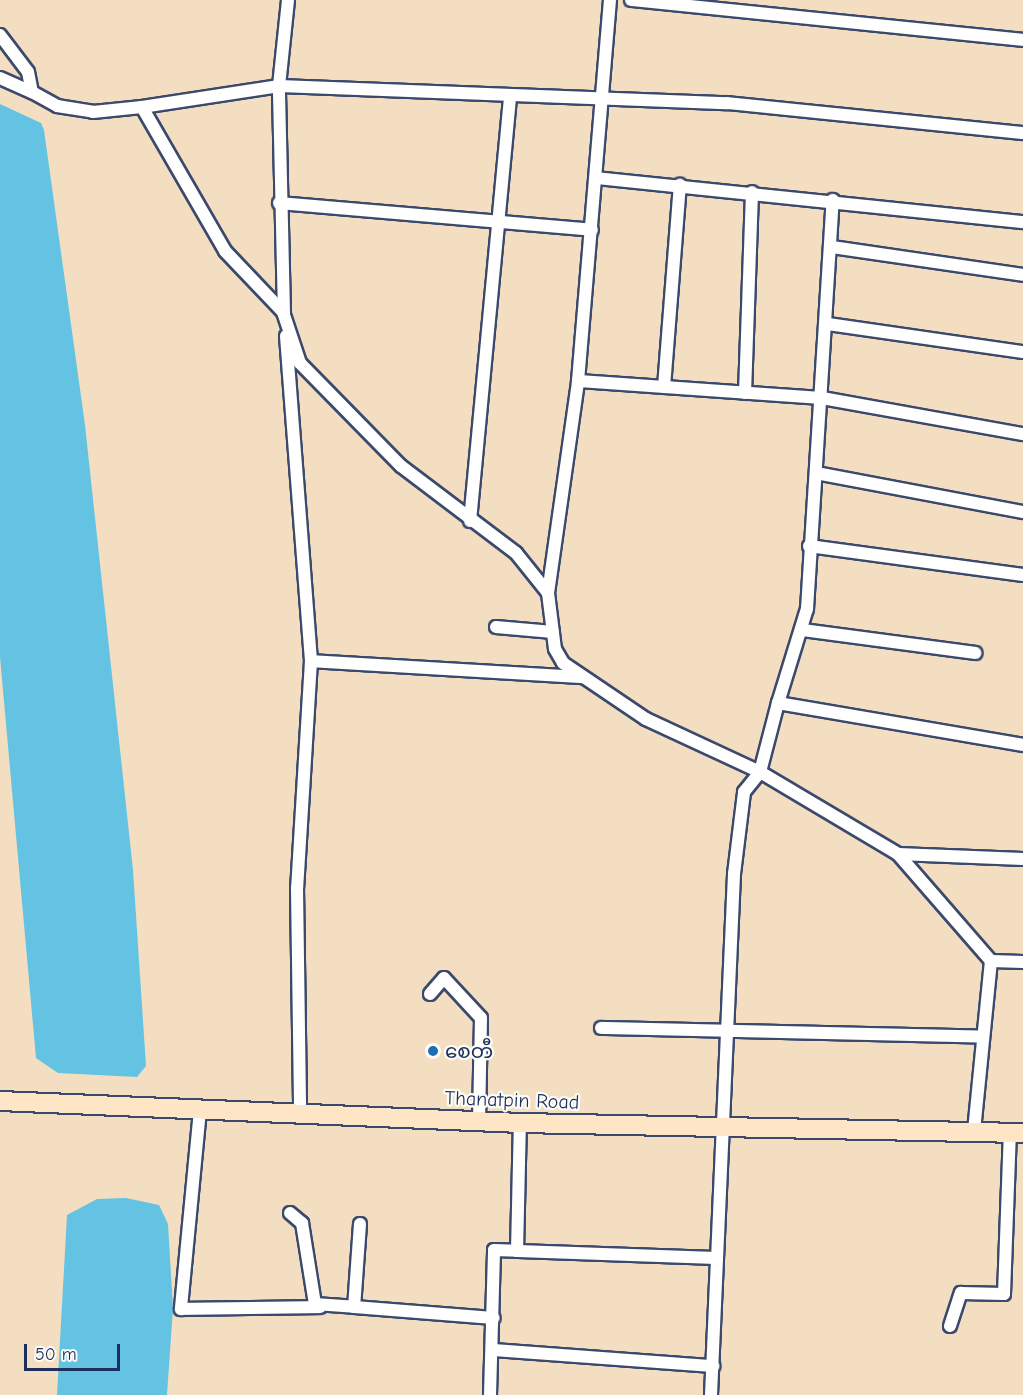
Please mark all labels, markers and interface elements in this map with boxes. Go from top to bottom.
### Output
place label: စေတီ [445,1039,493,1063]
marker: စေတီ [426,1044,440,1058]
street label: Thanatpin Road [444,1086,580,1114]
scale bar [27,1332,123,1370]
text: 50 m [35,1344,77,1365]

